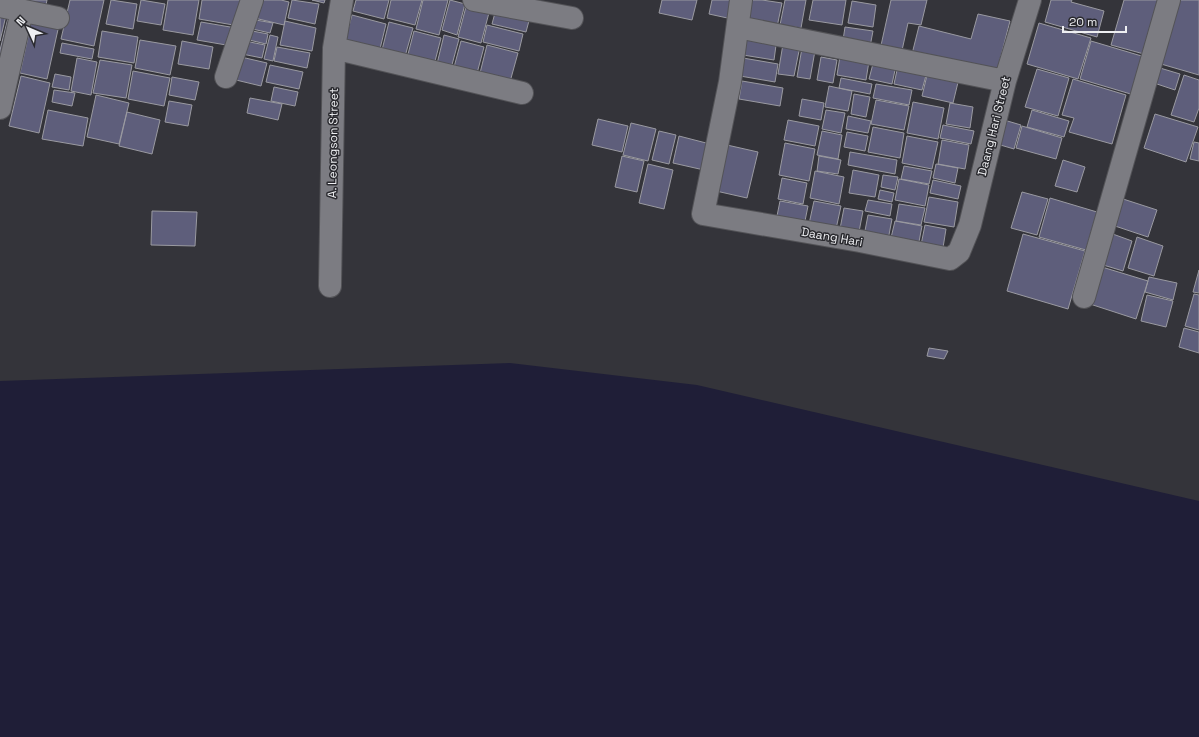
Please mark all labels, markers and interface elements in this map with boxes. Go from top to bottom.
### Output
north arrow [8,8,48,48]
scale bar [1063,8,1126,34]
text: N [13,14,28,29]
text: 20 m [1069,14,1097,30]
street label: Daang Hari Street [974,75,1014,177]
street label: A. Leongson Street [324,88,342,198]
street label: Daang Hari [800,224,864,250]

